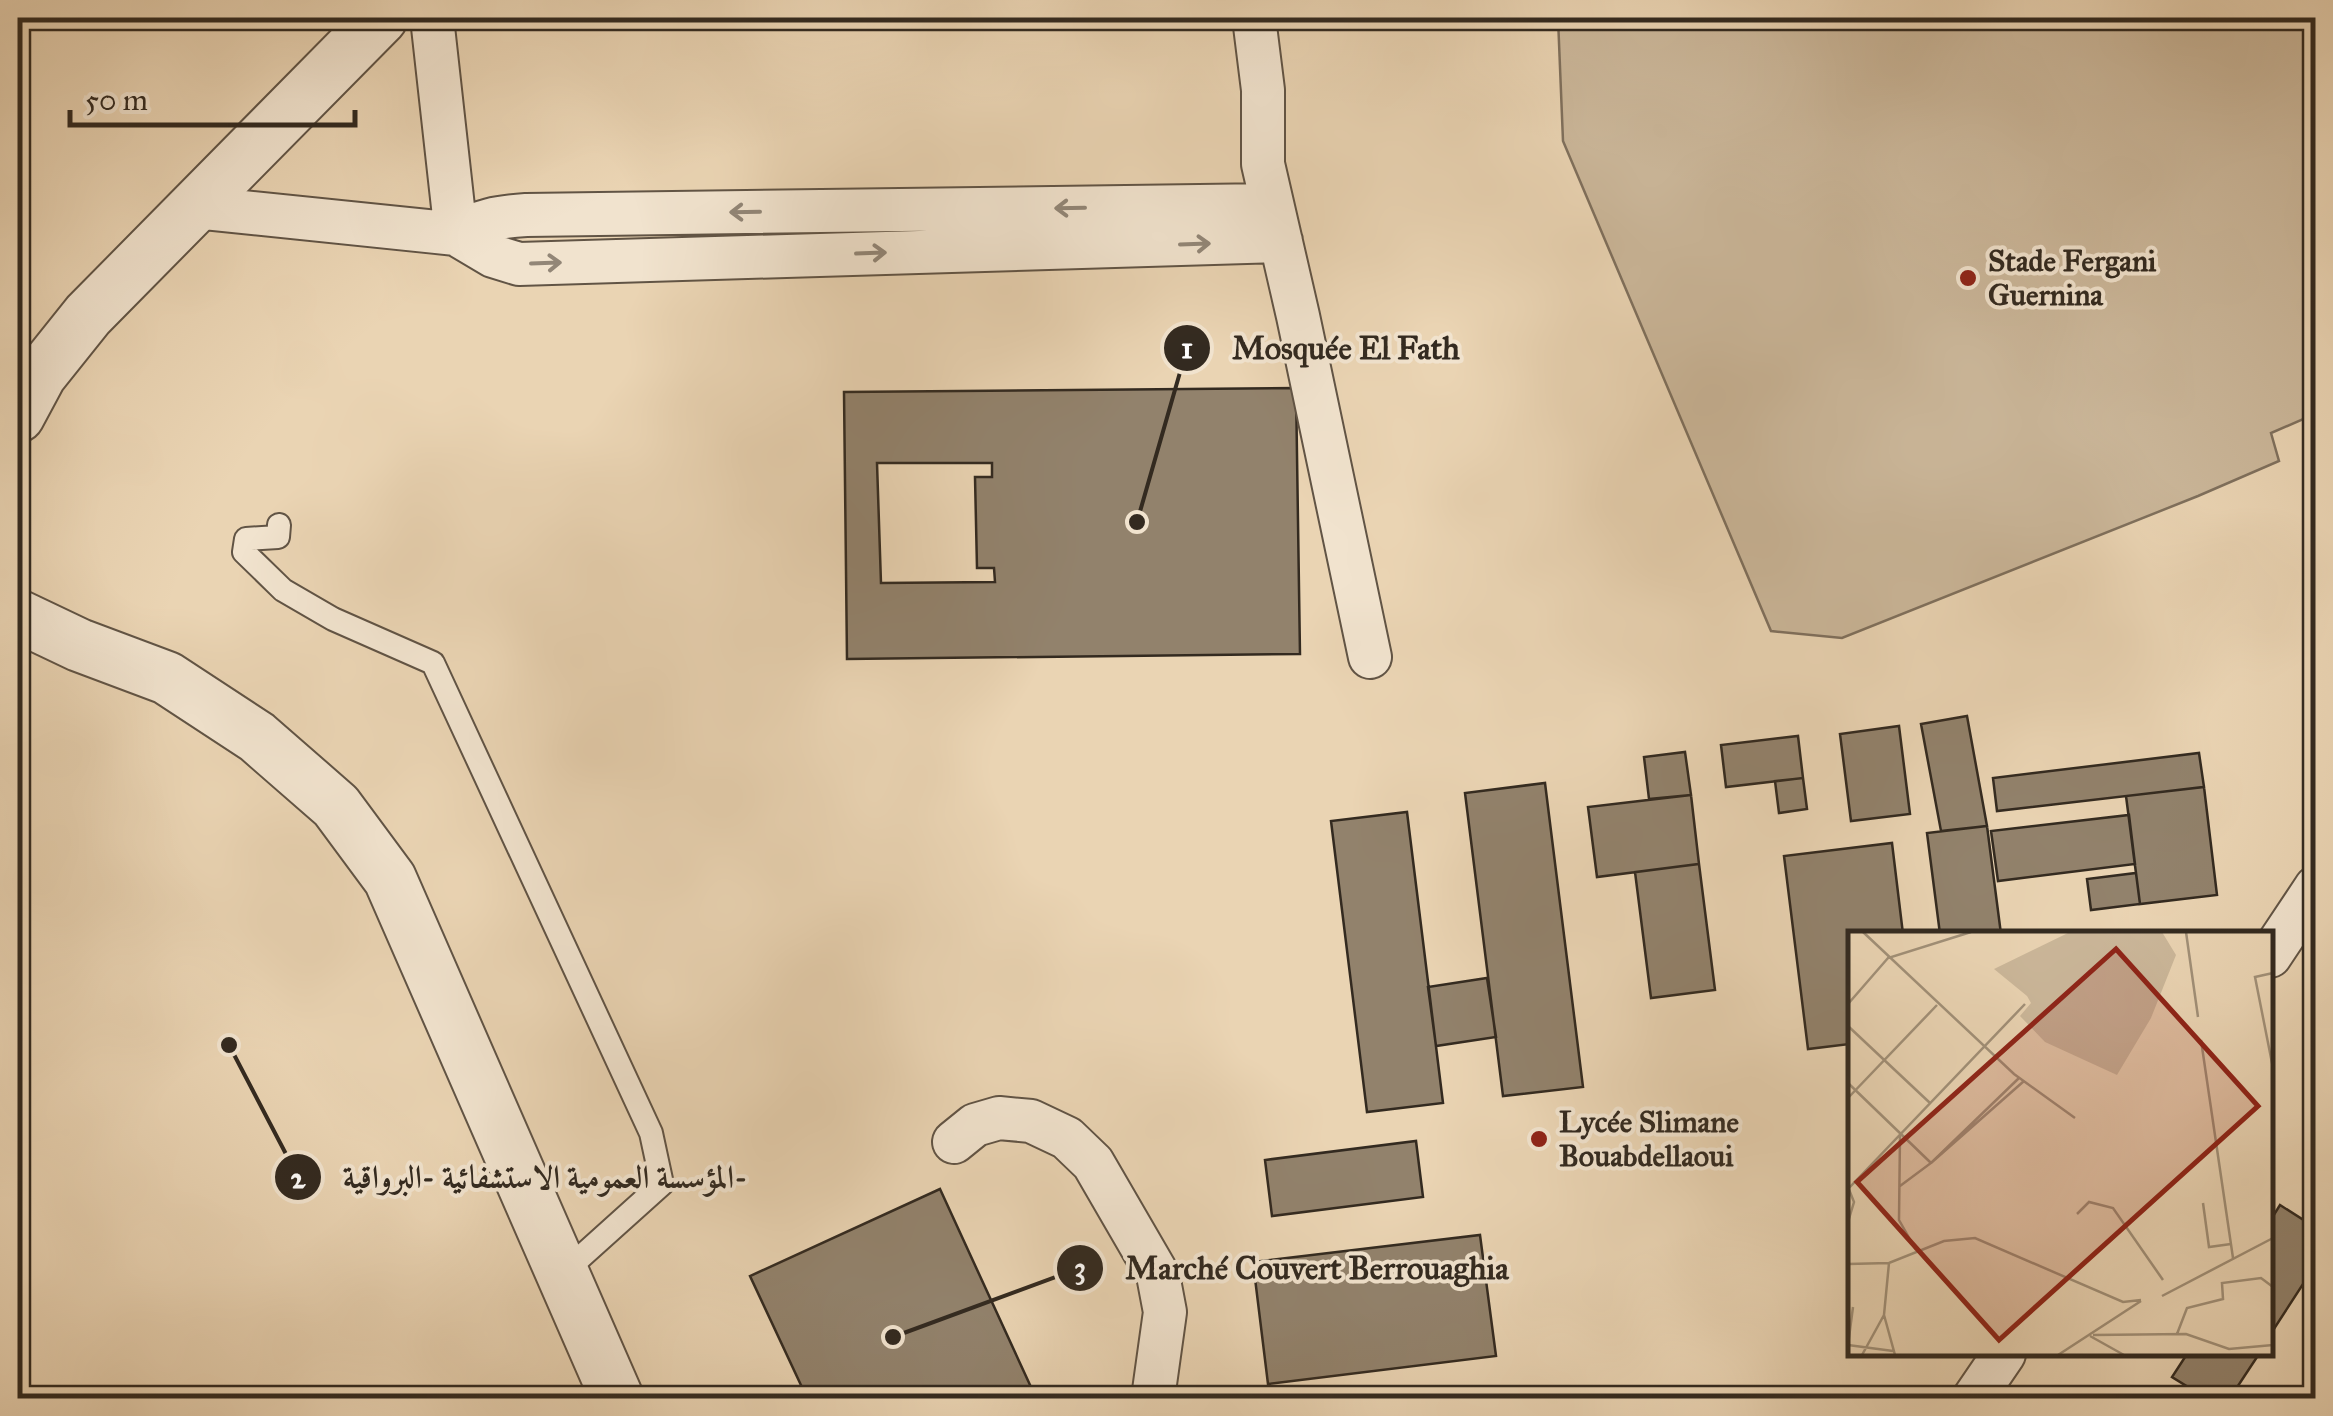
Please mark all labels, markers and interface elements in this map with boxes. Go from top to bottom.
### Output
scale bar [70,65,355,127]
text: 50 m [85,82,148,118]
one-way arrow [1054,198,1086,218]
one-way arrow [729,203,761,222]
one-way arrow [1179,234,1211,253]
place label: Stade Fergani Guernina [1988,243,2157,313]
one-way arrow [854,244,886,263]
one-way arrow [529,253,561,272]
marker: Stade Fergani Guernina [1957,267,1979,289]
callout: Mosquée El Fath [1162,317,1480,379]
text: Mosquée El Fath [1232,329,1460,368]
text: 1 [1181,330,1193,366]
inset map [1848,931,2273,1356]
place label: Lycée Slimane Bouabdellaoui [1559,1104,1739,1174]
marker: Lycée Slimane Bouabdellaoui [1528,1128,1550,1150]
callout: المؤسسة العمومية الاستشفائية -البرواقية- [273,1146,767,1208]
text: المؤسسة العمومية الاستشفائية -البرواقية- [343,1158,747,1197]
text: 2 [291,1160,307,1196]
callout: Marché Couvert Berrouaghia [1055,1237,1529,1299]
text: Marché Couvert Berrouaghia [1125,1249,1510,1288]
text: 3 [1074,1250,1086,1286]

